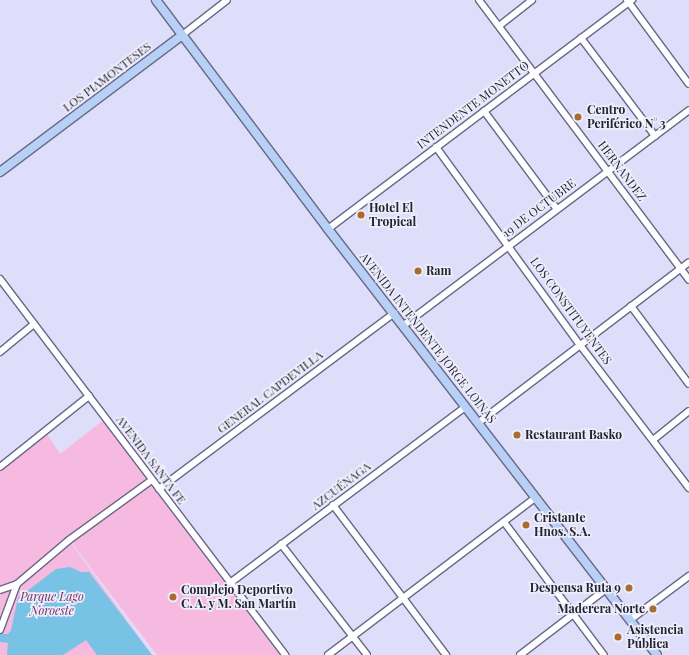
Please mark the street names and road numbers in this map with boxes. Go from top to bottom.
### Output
street label: LOS PIAMONTESES [60,39,154,115]
street label: INTENDENTE MONETTO [414,58,532,152]
street label: HERNANDEZ [595,138,649,204]
street label: 19 DE OCTUBRE [500,176,578,240]
street label: AVENIDA INTENDENTE JORGE LOINAS [357,250,499,426]
street label: LOS CONSTITUYENTES [527,255,615,367]
street label: GENERAL CAPDEVILLA [214,348,326,436]
street label: AVENIDA SANTA FE [113,413,189,507]
street label: AZCUÉNAGA [309,459,373,513]

